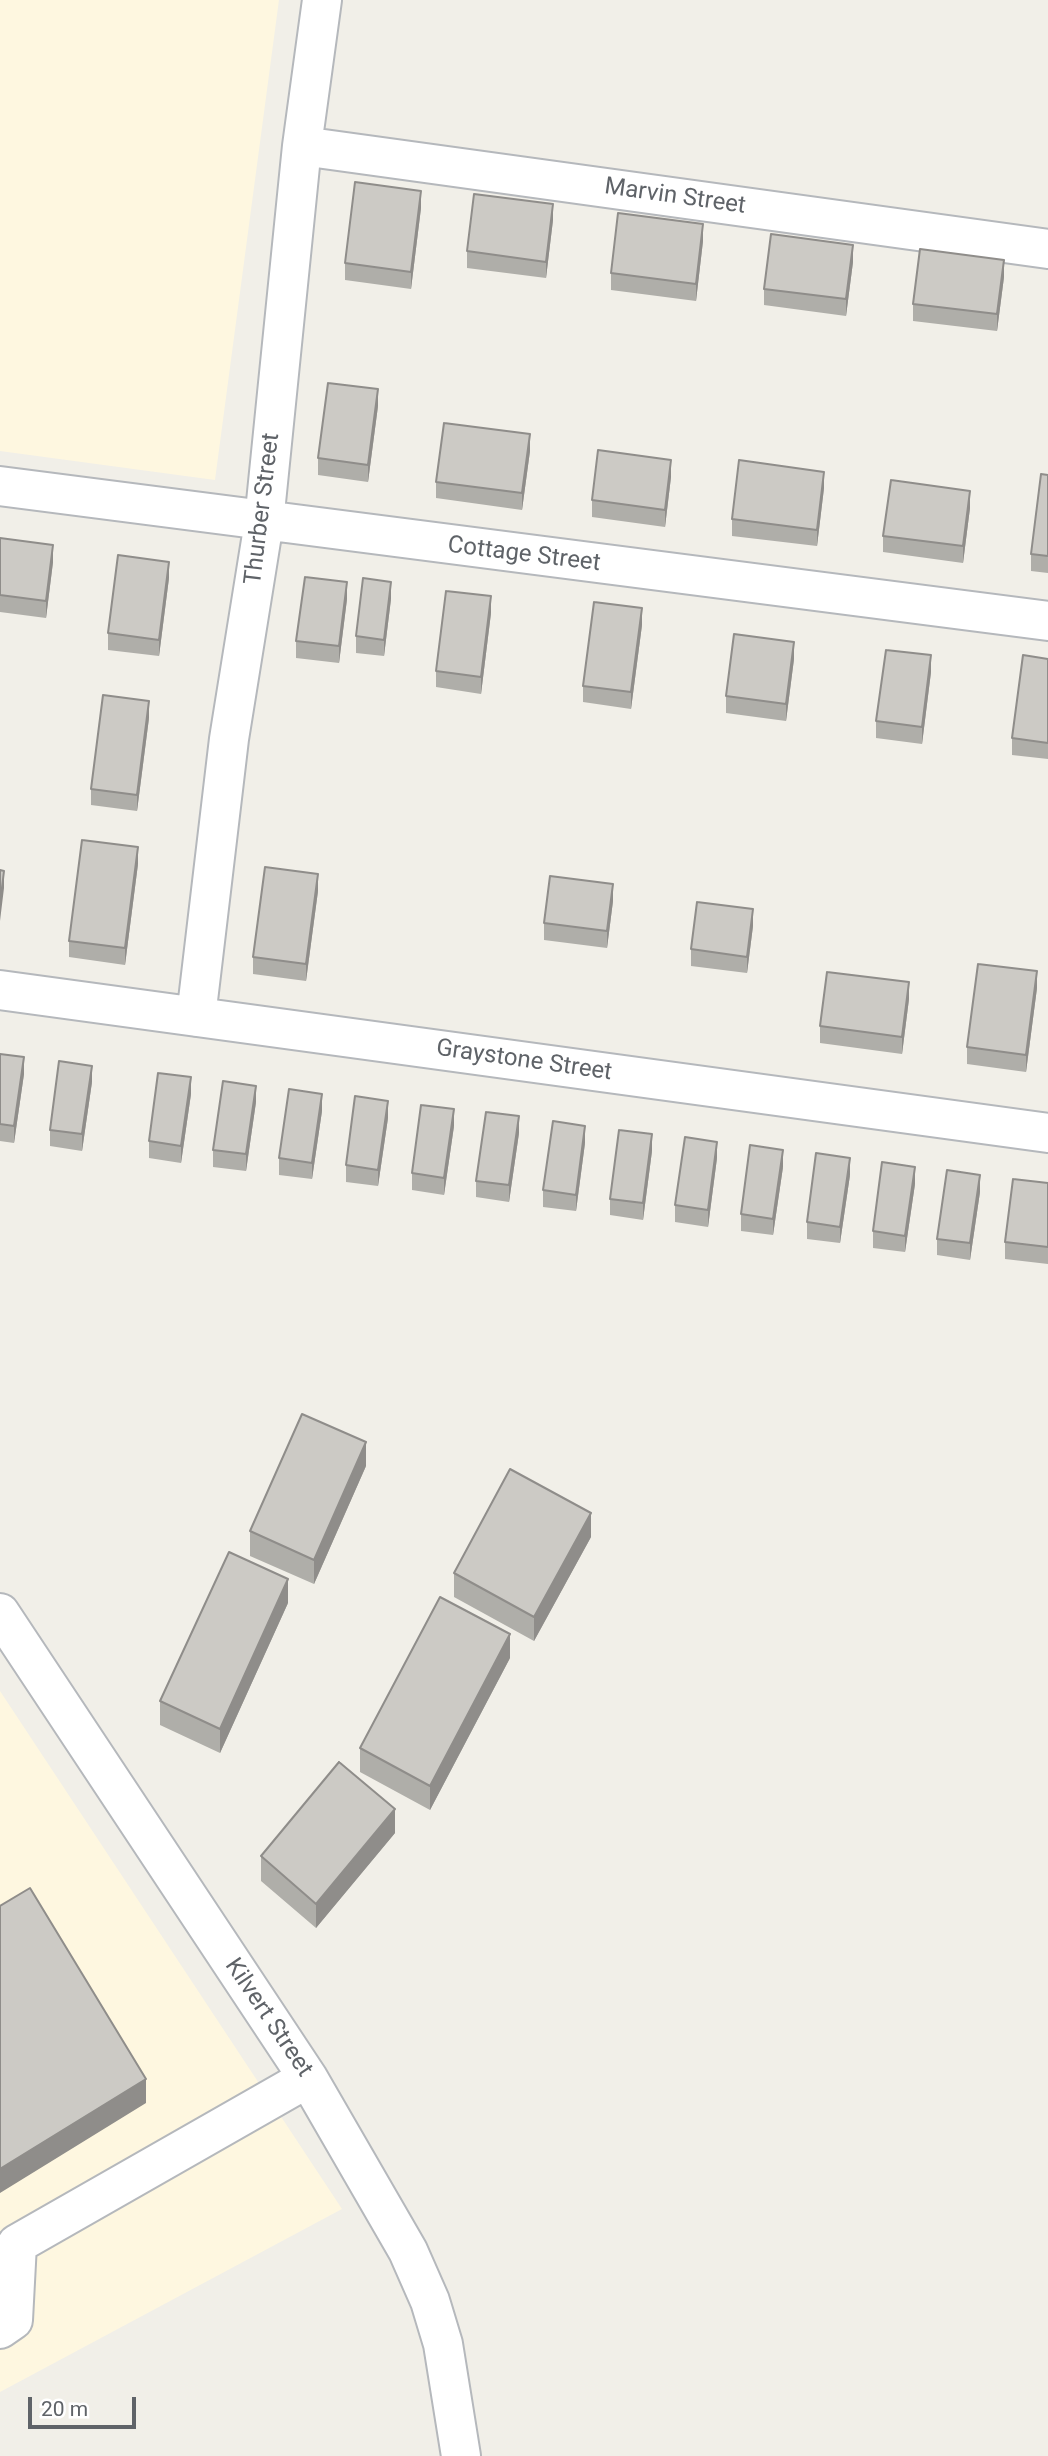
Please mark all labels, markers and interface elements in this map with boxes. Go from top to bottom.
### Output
street label: Marvin Street [603,173,747,221]
street label: Thurber Street [239,432,287,586]
street label: Cottage Street [446,531,602,579]
street label: Graystone Street [434,1034,614,1088]
street label: Kilvert Street [218,1953,318,2083]
scale bar [32,2382,140,2426]
text: 20 m [41,2397,88,2421]

